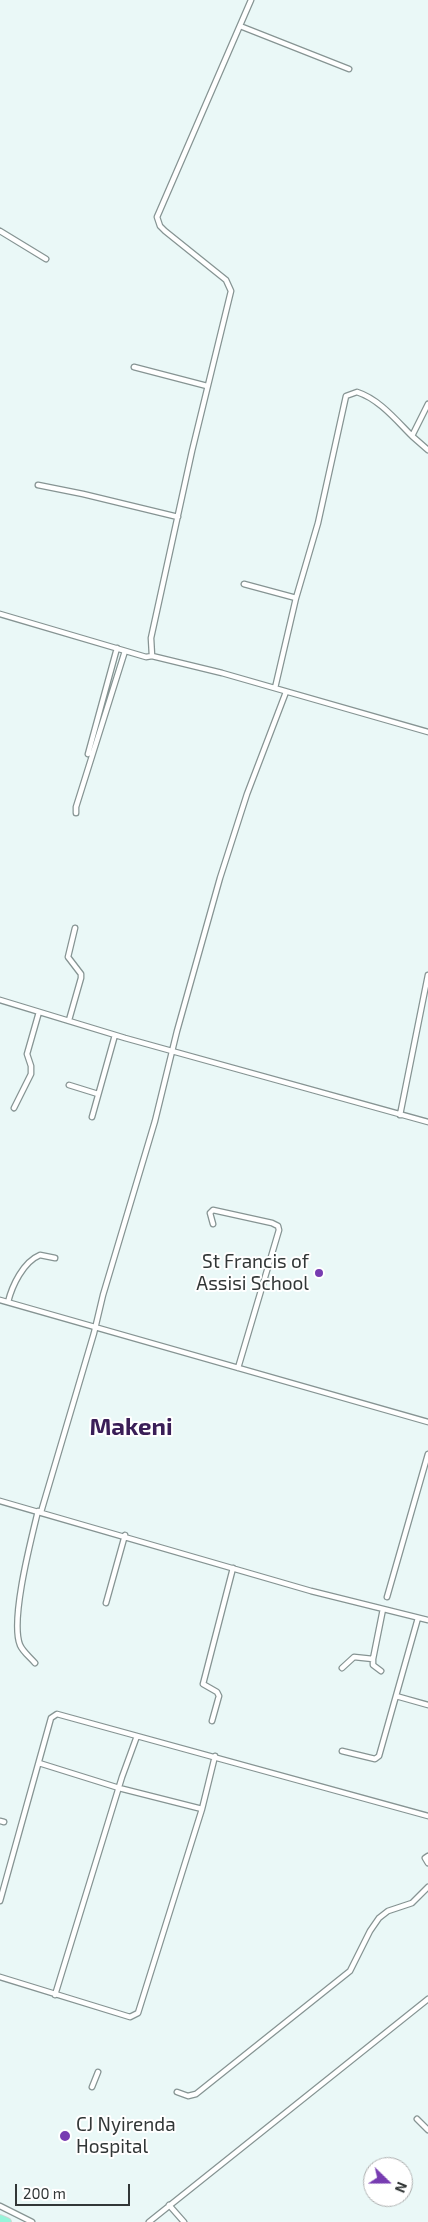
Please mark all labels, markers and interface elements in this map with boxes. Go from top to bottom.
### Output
place label: St Francis of Assisi School [196,1251,309,1295]
marker: St Francis of Assisi School [313,1267,325,1279]
district label: Makeni [89,1413,173,1441]
place label: CJ Nyirenda Hospital [76,2114,176,2158]
marker: CJ Nyirenda Hospital [58,2129,72,2143]
north arrow [363,2157,413,2207]
scale bar [18,2174,132,2206]
text: N [392,2180,411,2195]
text: 200 m [23,2184,66,2202]

